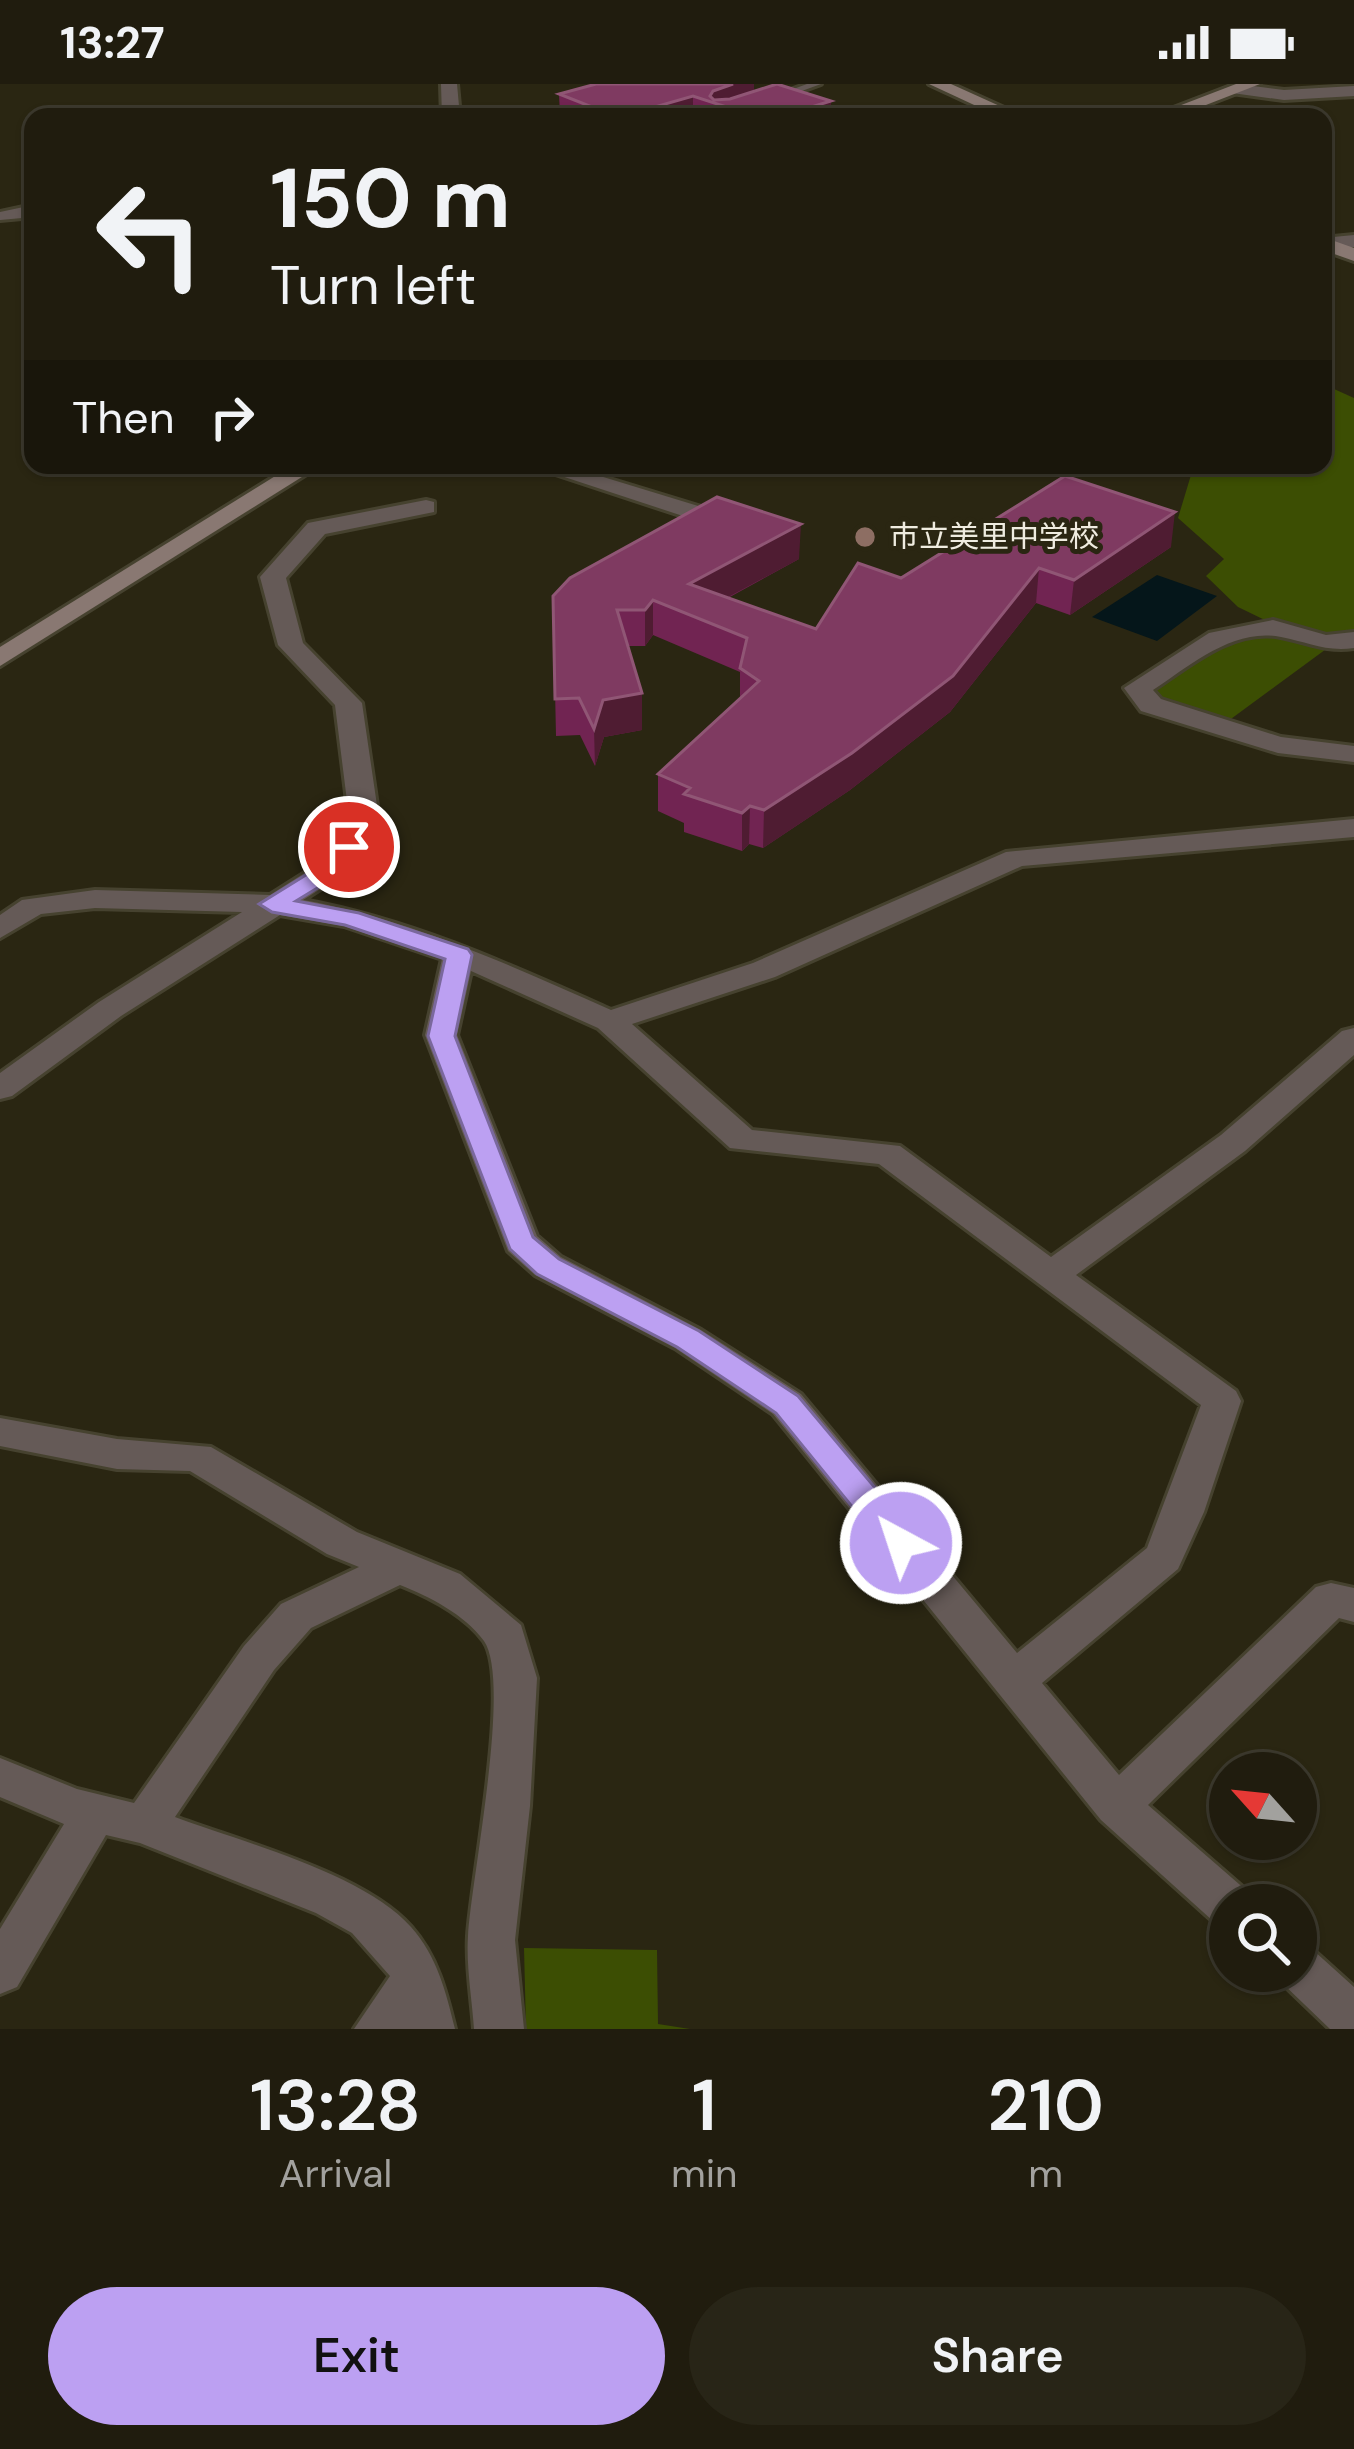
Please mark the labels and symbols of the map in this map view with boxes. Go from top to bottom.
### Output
place label: 市立美里中学校 [889,517,1099,556]
marker: 市立美里中学校 [852,524,878,550]
pin [298,796,400,898]
position arrow [838,1480,964,1606]
north arrow [1209,1752,1317,1860]

